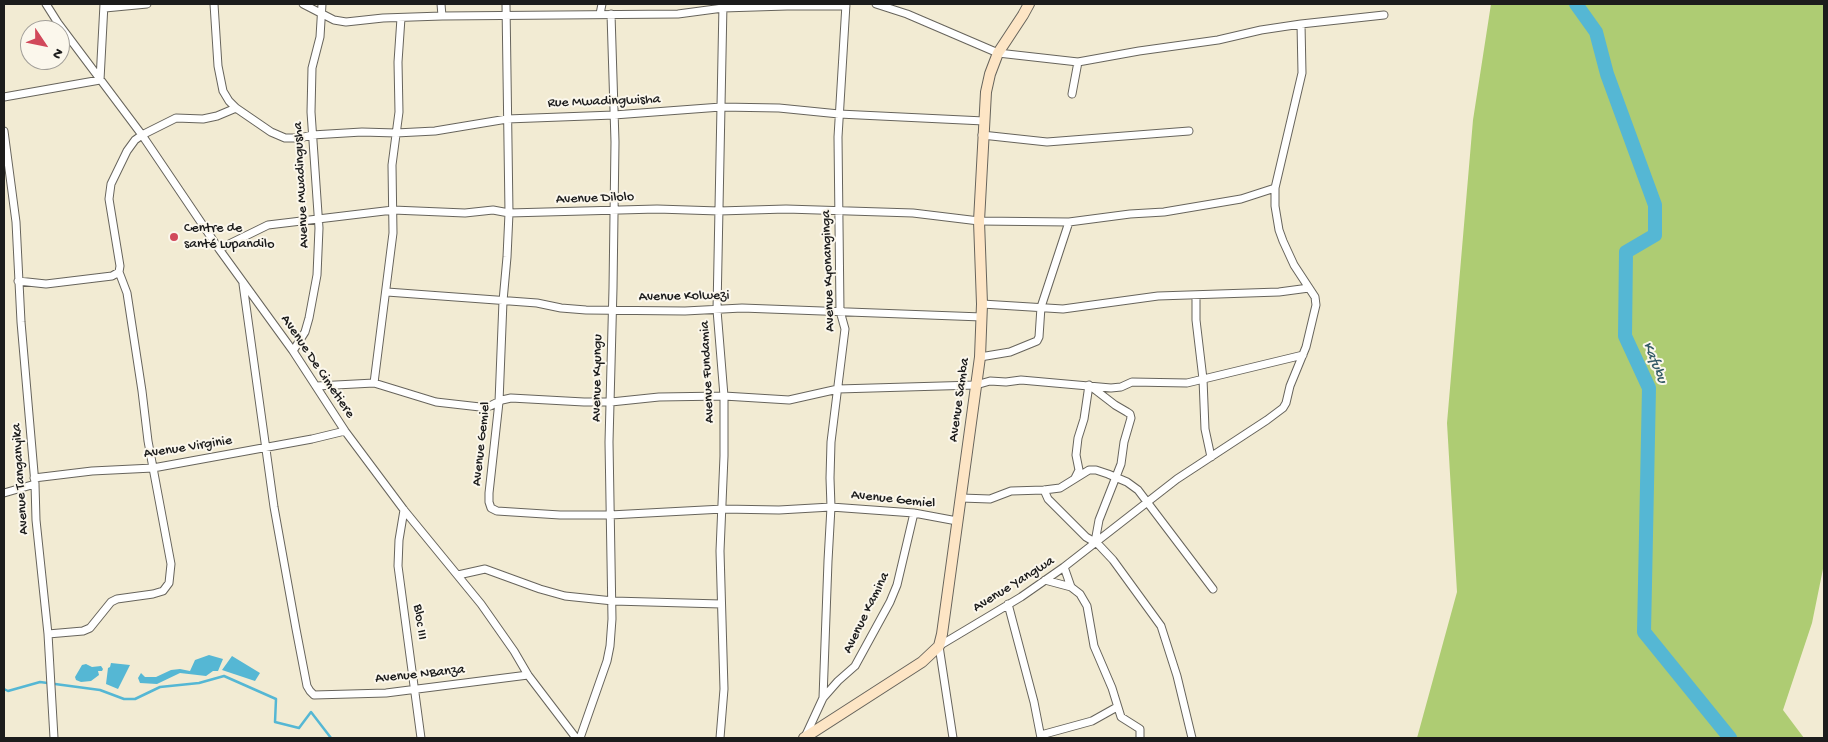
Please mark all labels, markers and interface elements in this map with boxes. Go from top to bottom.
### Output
north arrow [20,20,70,70]
text: N [47,45,67,62]
street label: Rue Mwadingwisha [547,92,661,112]
street label: Avenue Mwadingusha [290,121,314,249]
street label: Avenue Dilolo [556,189,634,209]
street label: Avenue Kyonanginga [818,210,840,332]
place label: Centre de santé Lupandilo [184,221,274,253]
marker: Centre de santé Lupandilo [168,231,180,243]
street label: Avenue Kolwezi [638,288,730,306]
street label: Avenue De Cimetiere [276,312,358,422]
street label: Avenue Fundamia [697,320,719,424]
street label: Avenue Kyungu [589,334,607,422]
water label: Kafubu [1638,340,1670,386]
street label: Avenue Samba [946,357,974,443]
street label: Avenue Gemiel [469,401,495,487]
street label: Avenue Tanganyika [9,423,33,535]
street label: Avenue Virginie [143,433,233,463]
street label: Avenue Gemiel [850,487,936,513]
street label: Avenue Yangwa [970,553,1058,617]
street label: Avenue Kamina [840,570,894,656]
street label: Bloc III [408,603,430,641]
street label: Avenue NBanza [374,662,466,688]

